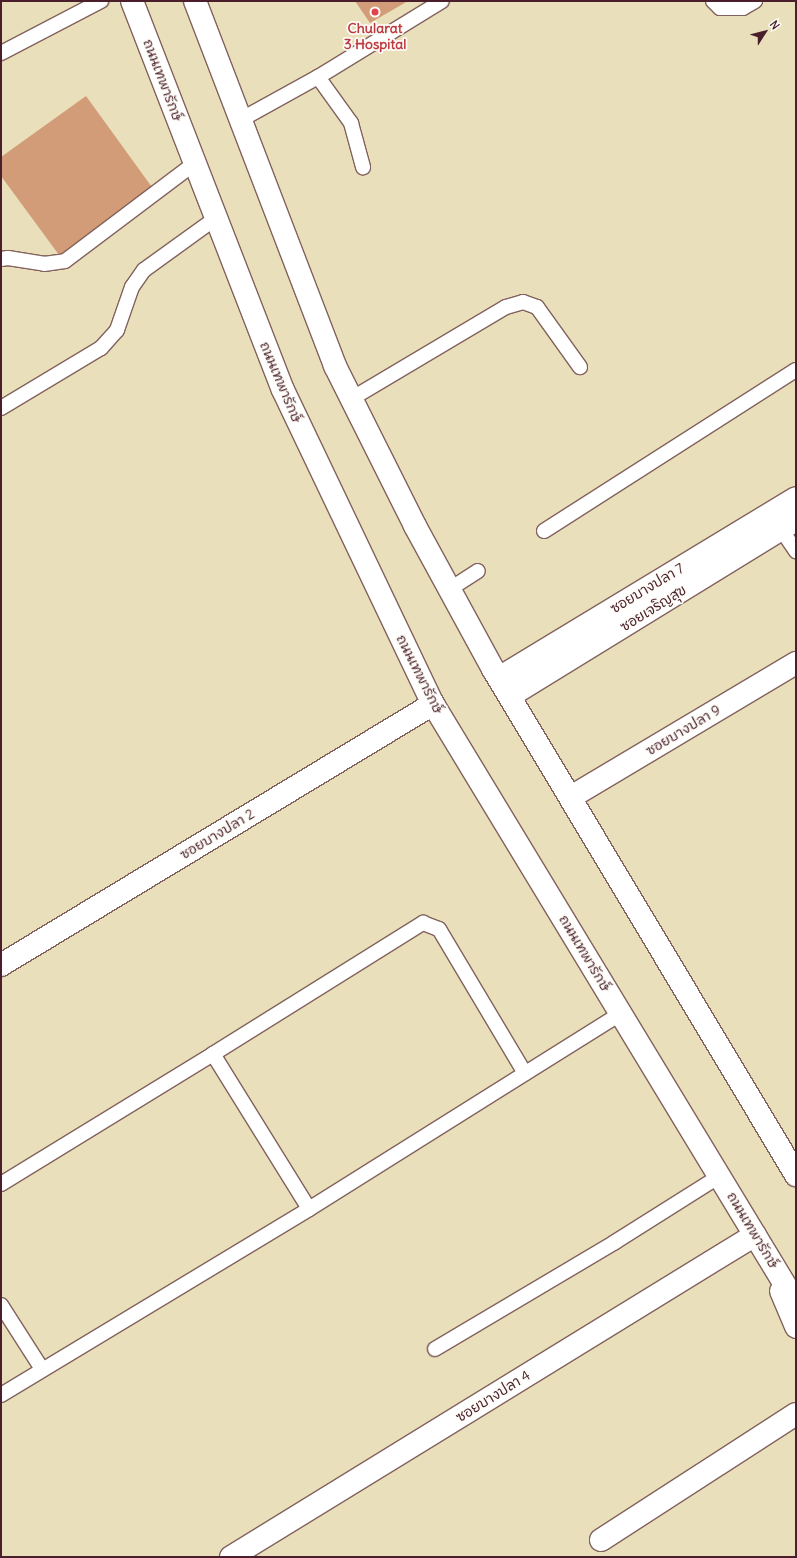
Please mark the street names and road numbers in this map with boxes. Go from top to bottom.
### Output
street label: ถนนเทพารักษ์ [140,37,186,123]
street label: ถนนเทพารักษ์ [256,339,306,425]
street label: ซอยบางปลา 7 [607,559,687,617]
street label: ซอยเจริญสุข [617,581,689,635]
street label: ถนนเทพารักษ์ [393,632,447,716]
street label: ซอยบางปลา 9 [643,701,723,759]
street label: ซอยบางปลา 2 [177,805,257,863]
street label: ถนนเทพารักษ์ [556,912,614,994]
street label: ถนนเทพารักษ์ [724,1189,782,1271]
street label: ซอยบางปลา 4 [453,1367,533,1425]

